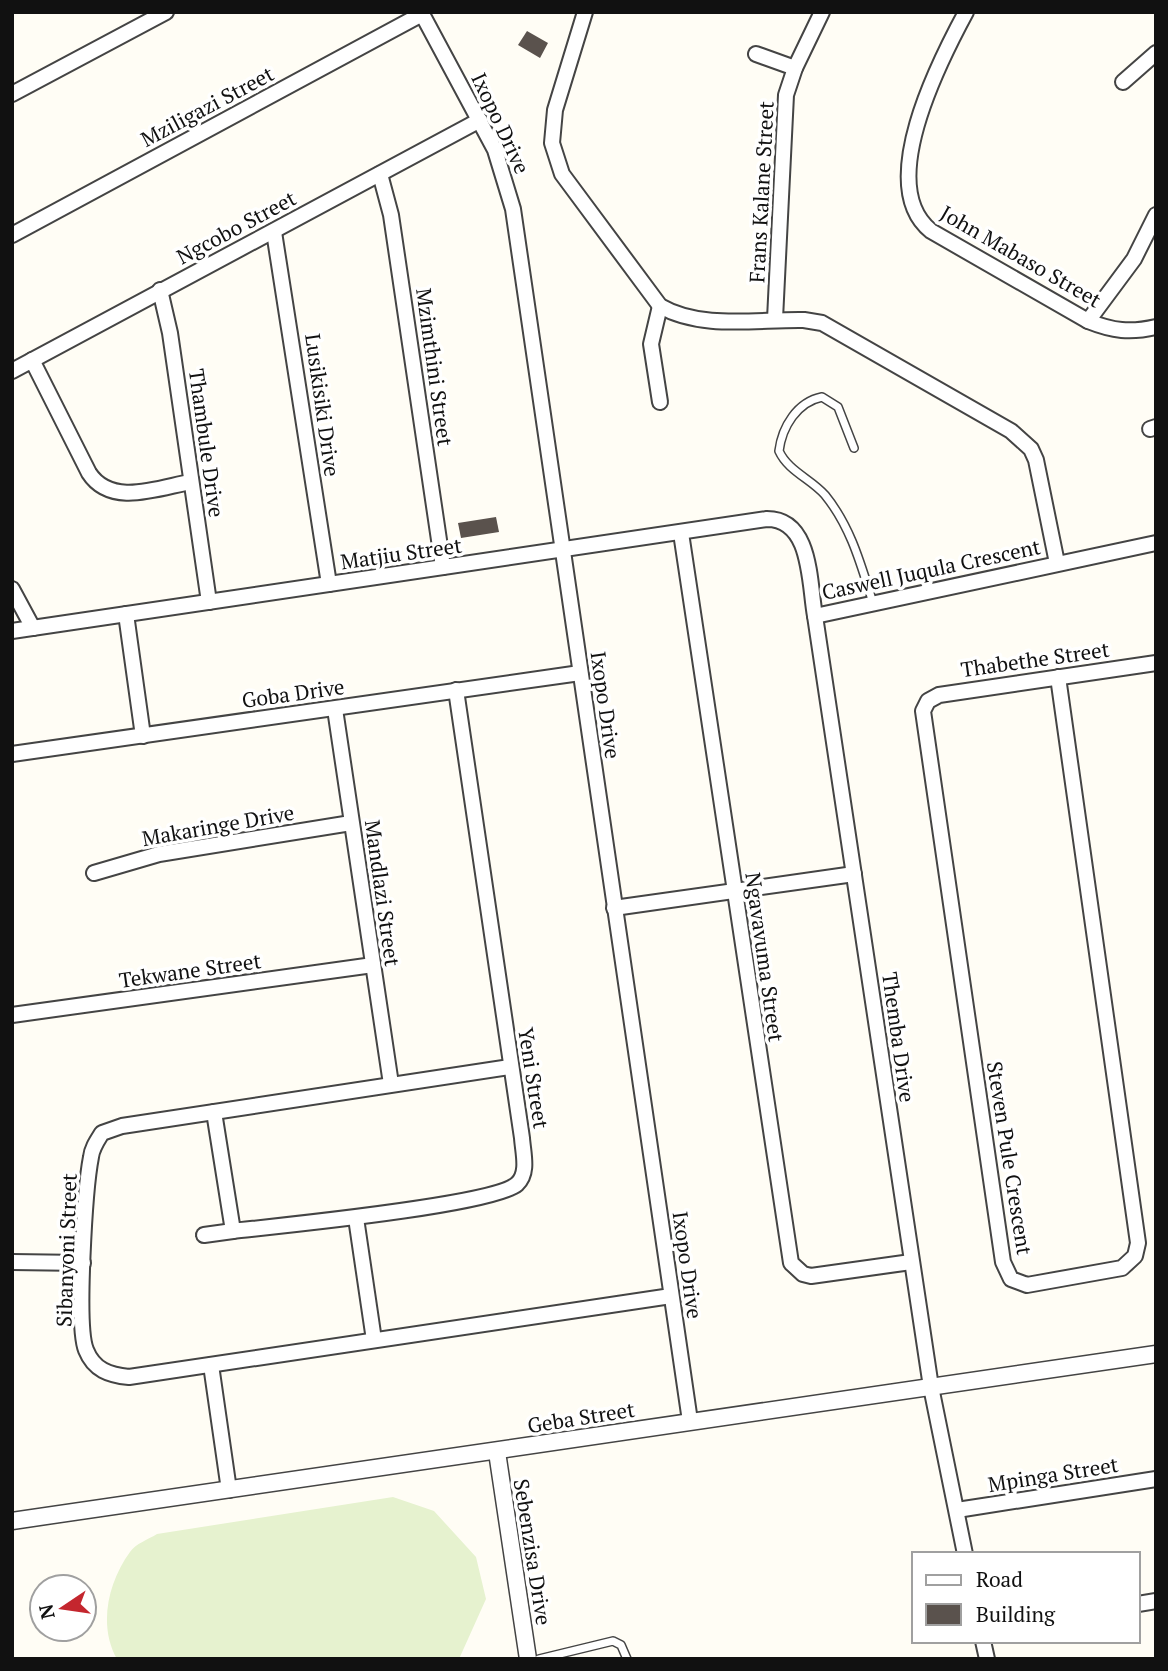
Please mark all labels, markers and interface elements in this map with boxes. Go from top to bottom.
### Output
street label: Mziligazi Street [136,59,279,153]
street label: Ixopo Drive [465,68,537,178]
street label: Frans Kalane Street [742,100,780,284]
street label: Ngcobo Street [171,184,301,270]
street label: John Mabaso Street [935,199,1107,314]
street label: Mzimthini Street [410,286,460,448]
street label: Lusikisiki Drive [299,332,347,478]
street label: Thambule Drive [183,367,231,519]
street label: Matjiu Street [339,531,464,575]
street label: Caswell Juqula Crescent [819,532,1043,606]
street label: Thabethe Street [959,635,1111,683]
street label: Ixopo Drive [585,649,627,761]
street label: Goba Drive [240,672,346,714]
street label: Makaringe Drive [140,798,296,852]
street label: Mandlazi Street [359,818,407,968]
street label: Ngavavuma Street [739,870,791,1044]
street label: Tekwane Street [117,946,263,994]
street label: Themba Drive [876,970,922,1104]
street label: Yeni Street [512,1025,556,1131]
street label: Steven Pule Crescent [981,1059,1039,1257]
street label: Sibanyoni Street [49,1172,83,1327]
street label: Ixopo Drive [667,1209,709,1321]
street label: Geba Street [525,1395,637,1439]
street label: Mpinga Street [986,1450,1120,1498]
street label: Sebenzisa Drive [508,1477,558,1627]
legend [912,1552,1140,1643]
text: Road [976,1565,1023,1593]
north arrow [28,1573,98,1643]
text: Building [976,1600,1056,1628]
text: N [32,1602,60,1622]

